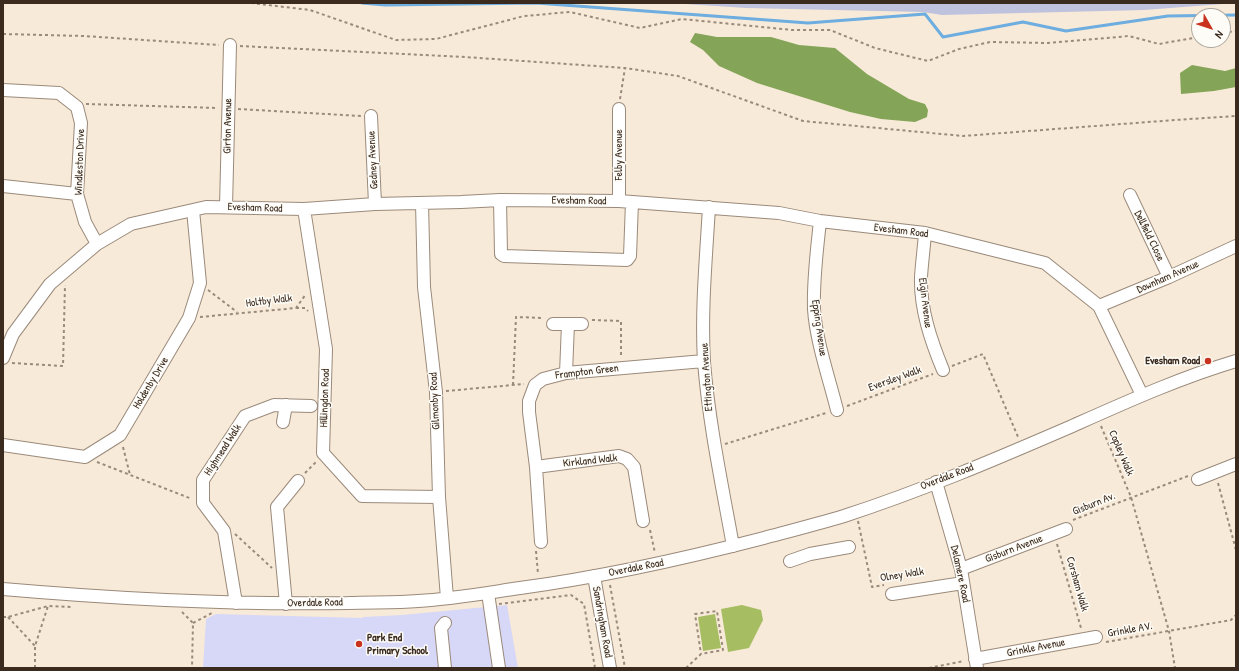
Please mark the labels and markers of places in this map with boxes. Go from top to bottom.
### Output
place label: Evesham Road [1145,354,1200,368]
marker: Evesham Road [1203,356,1213,366]
place label: Park End Primary School [367,631,428,657]
marker: Park End Primary School [354,639,364,649]

